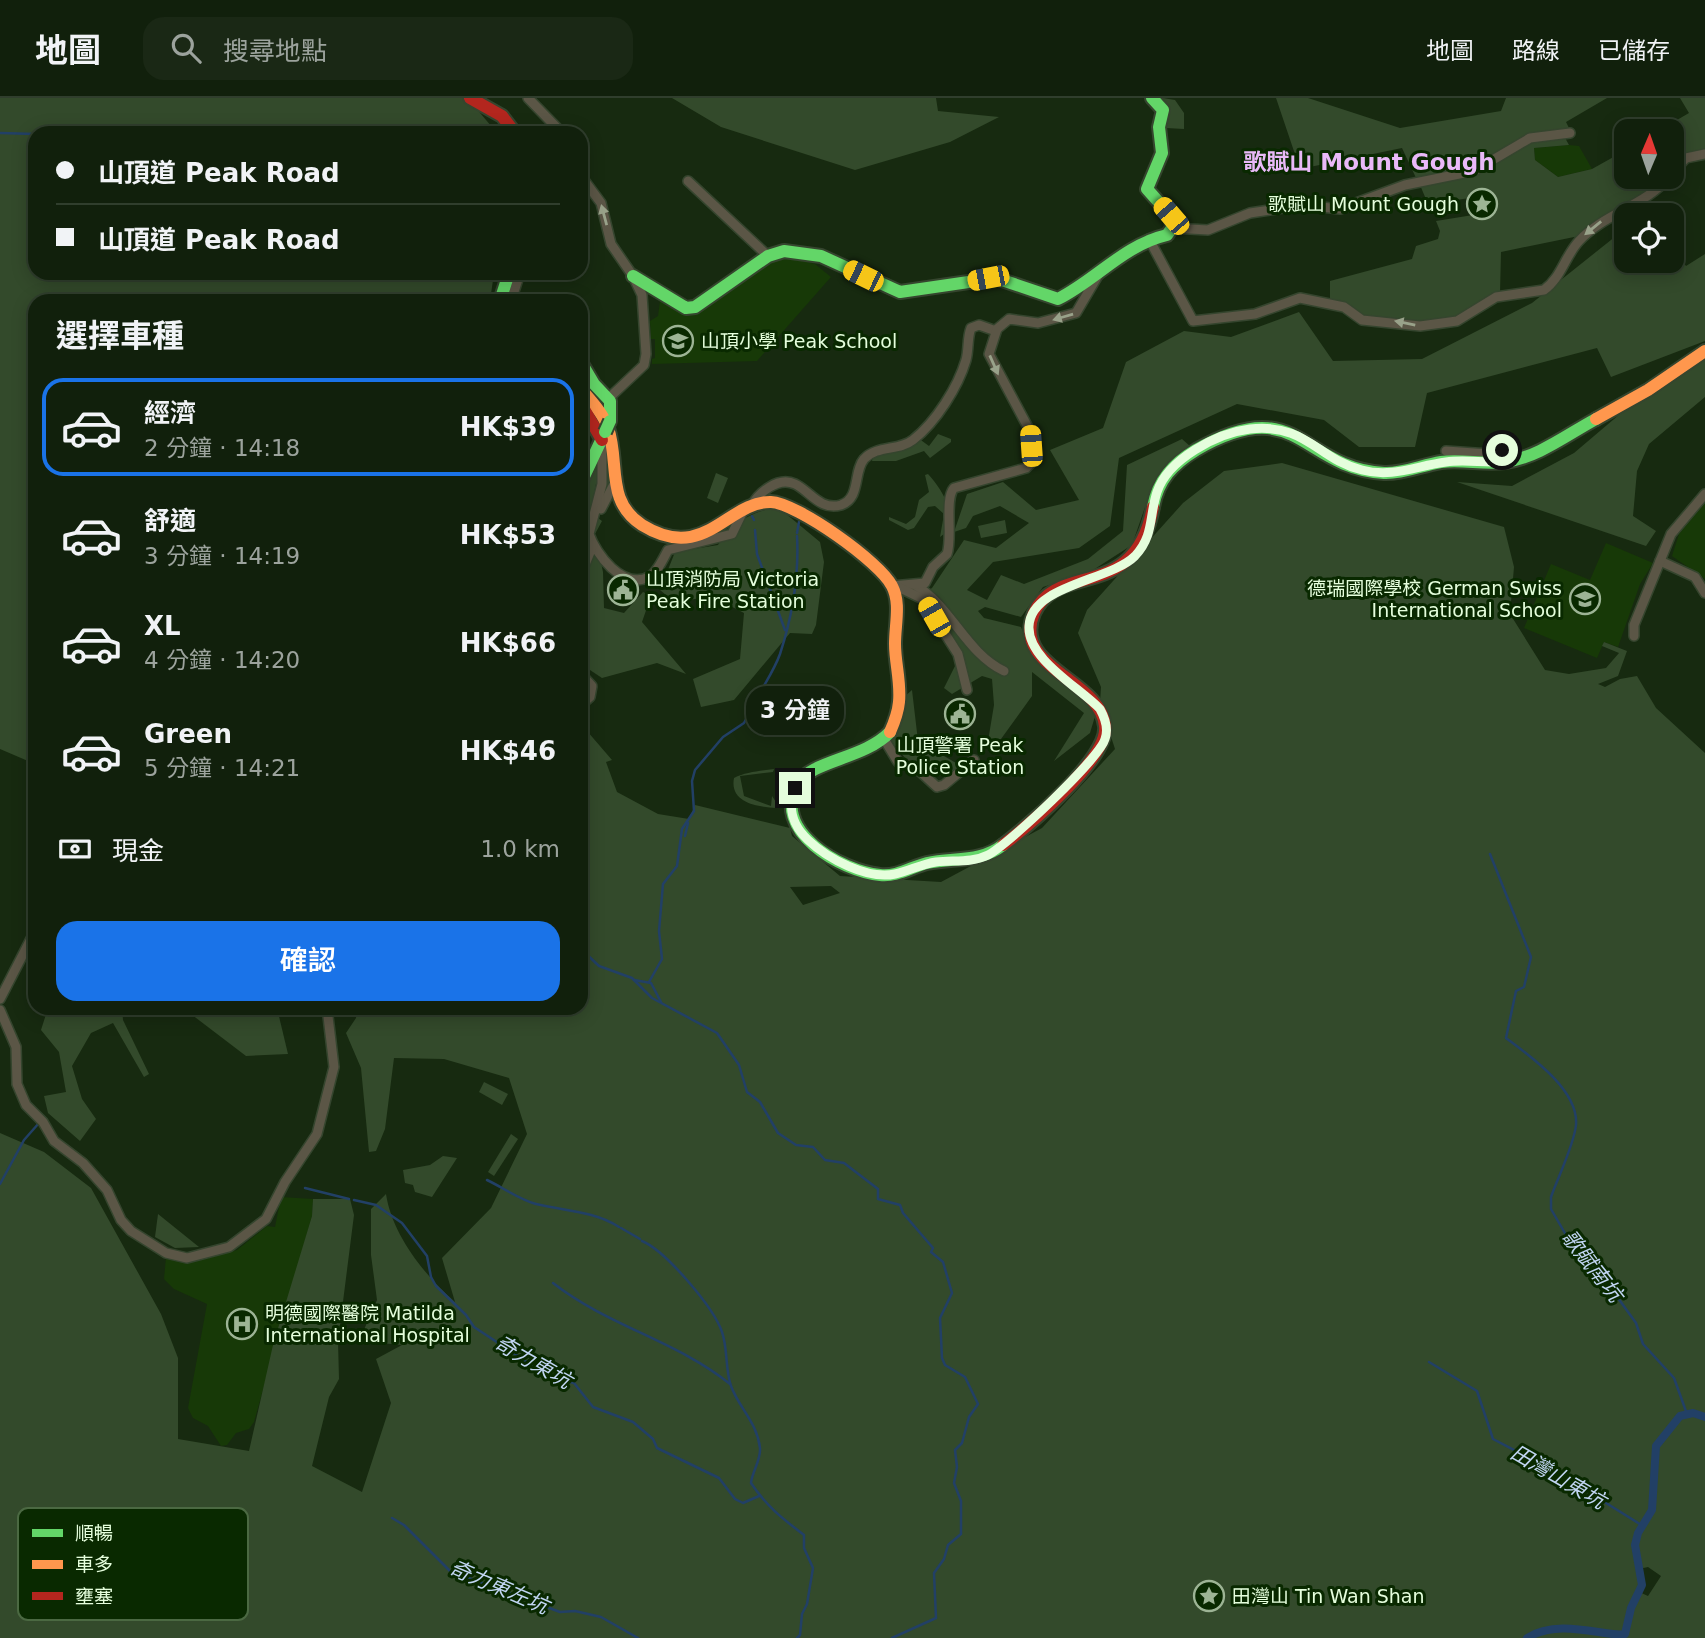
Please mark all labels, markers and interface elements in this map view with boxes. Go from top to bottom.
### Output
search box [143,17,633,80]
icon: search [167,29,205,67]
text: 地圖 [35,31,101,70]
text: 搜尋地點 [223,36,327,66]
text: 地圖 [1426,37,1474,65]
text: 路線 [1512,37,1560,65]
text: 已儲存 [1598,37,1670,65]
north arrow [1614,119,1684,189]
map controls [1614,119,1684,273]
district label: 歌賦山 Mount Gough [1243,149,1495,175]
text: 山頂道 Peak Road [98,158,340,188]
place icon: 歌賦山 Mount Gough [1465,187,1499,221]
car [1150,193,1193,239]
place label: 歌賦山 Mount Gough [1268,193,1459,215]
one-way arrow [598,203,609,225]
button: locate [1614,203,1684,273]
one-way arrow [1585,221,1603,236]
text: 山頂道 Peak Road [98,225,340,255]
car [840,257,887,295]
car [966,264,1011,292]
one-way arrow [1051,312,1073,323]
text: 選擇車種 [56,317,184,355]
one-way arrow [1394,318,1416,329]
school or university icon: 山頂小學 Peak School [661,324,695,358]
place label: 山頂小學 Peak School [701,330,897,352]
one-way arrow [988,355,1000,375]
icon: car [60,396,123,459]
text: 經濟 [144,398,196,428]
text: HK$39 [460,412,556,442]
car [1020,424,1043,468]
route start [1486,434,1518,466]
text: 2 分鐘 · 14:18 [144,435,300,461]
icon: car [60,504,123,567]
text: 舒適 [144,506,196,536]
text: HK$53 [460,520,556,550]
text: 3 分鐘 · 14:19 [144,543,300,569]
place label: 山頂消防局 Victoria Peak Fire Station [646,568,819,612]
public building icon: 山頂消防局 Victoria Peak Fire Station [606,573,640,607]
place label: 德瑞國際學校 German Swiss International School [1307,577,1562,621]
school or university icon: 德瑞國際學校 German Swiss International School [1568,582,1602,616]
car [915,594,954,640]
text: XL [144,611,181,641]
icon: car [60,612,123,675]
text: HK$66 [460,628,556,658]
text: 4 分鐘 · 14:20 [144,647,300,673]
callout: 3 分鐘 [746,686,844,736]
text: 3 分鐘 [760,697,830,723]
public building icon: 山頂警署 Peak Police Station [943,697,977,731]
text: Green [144,719,232,749]
icon: car [60,720,123,783]
place label: 山頂警署 Peak Police Station [896,734,1024,778]
text: HK$46 [460,736,556,766]
text: 5 分鐘 · 14:21 [144,755,300,781]
route end [779,772,811,804]
icon: cash [56,830,94,868]
text: 現金 [112,836,164,866]
text: 1.0 km [480,836,560,862]
button: 確認 [56,921,560,1001]
water label: 歌賦南坑 [1557,1226,1629,1309]
place label: 明德國際醫院 Matilda International Hospital [265,1302,470,1346]
hospital icon: 明德國際醫院 Matilda International Hospital [225,1307,259,1341]
water label: 奇力東坑 [491,1331,578,1395]
water label: 田灣山東坑 [1507,1440,1612,1515]
legend [18,1508,248,1620]
text: 順暢 [75,1522,113,1544]
text: 車多 [75,1553,113,1575]
water label: 奇力東左坑 [446,1555,555,1620]
place icon: 田灣山 Tin Wan Shan [1192,1579,1226,1613]
text: 壅塞 [75,1585,113,1607]
place label: 田灣山 Tin Wan Shan [1232,1585,1425,1607]

